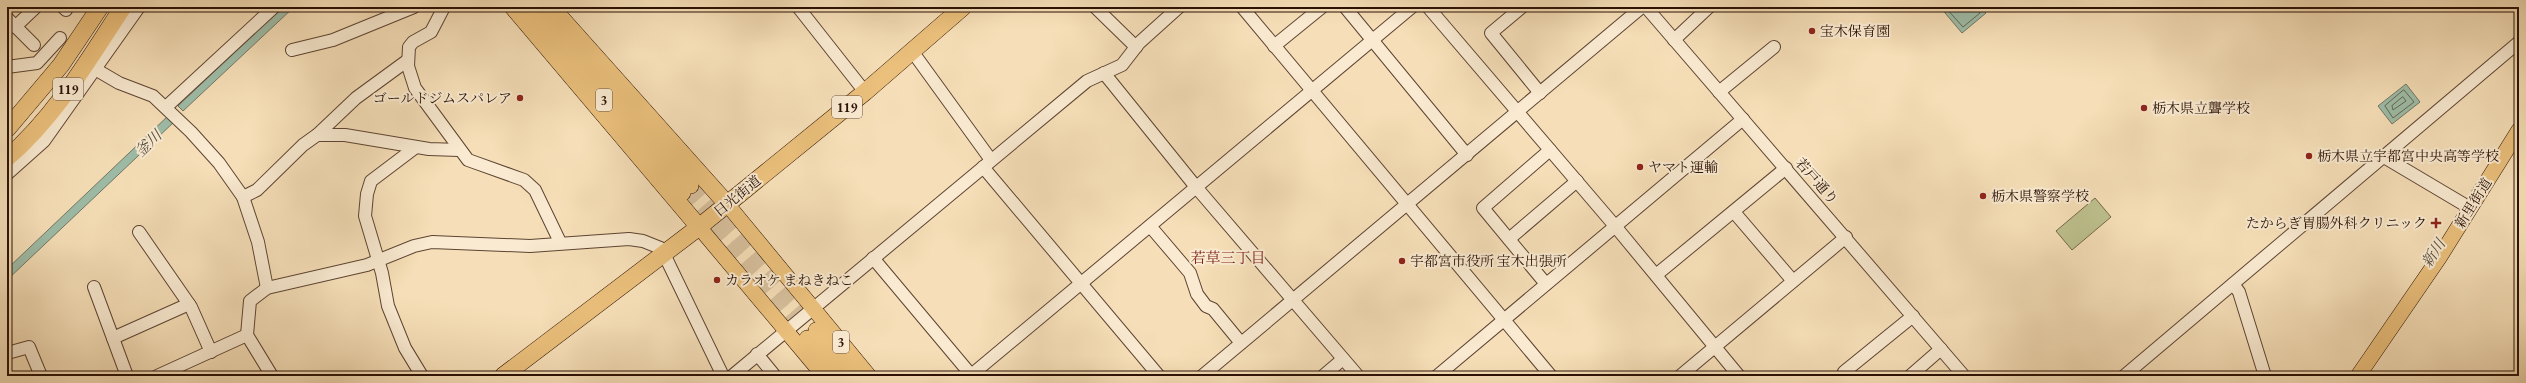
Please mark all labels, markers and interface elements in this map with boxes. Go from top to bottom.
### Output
place label: 宝木保育園 [1820,22,1890,40]
marker: 宝木保育園 [1807,26,1817,36]
road number: 119 [53,78,83,100]
place label: ゴールドジムスパレア [373,89,512,107]
road number: 3 [596,89,612,111]
marker: ゴールドジムスパレア [515,93,525,103]
road number: 119 [832,96,862,118]
place label: 栃木県立聾学校 [2152,99,2250,117]
marker: 栃木県立聾学校 [2139,103,2149,113]
water label: 釜川 [131,124,167,160]
place label: 栃木県立宇都宮中央高等学校 [2317,147,2499,165]
marker: 栃木県立宇都宮中央高等学校 [2304,151,2314,161]
street label: 若戸通り [1792,154,1842,208]
place label: ヤマト運輸 [1648,158,1718,176]
marker: ヤマト運輸 [1635,162,1645,172]
street label: 日光街道 [710,171,764,221]
street label: 新里街道 [2451,174,2495,232]
place label: 栃木県警察学校 [1991,187,2089,205]
marker: 栃木県警察学校 [1978,191,1988,201]
place label: たからぎ胃腸外科クリニック [2246,214,2427,232]
marker: たからぎ胃腸外科クリニック [2430,217,2442,229]
water label: 新川 [2417,234,2450,271]
district label: 若草三丁目 [1190,248,1266,267]
place label: 宇都宮市役所 宝木出張所 [1410,252,1567,270]
marker: 宇都宮市役所 宝木出張所 [1397,256,1407,266]
place label: カラオケ まねきねこ [725,271,854,289]
marker: カラオケ まねきねこ [712,275,722,285]
road number: 3 [833,331,849,353]

